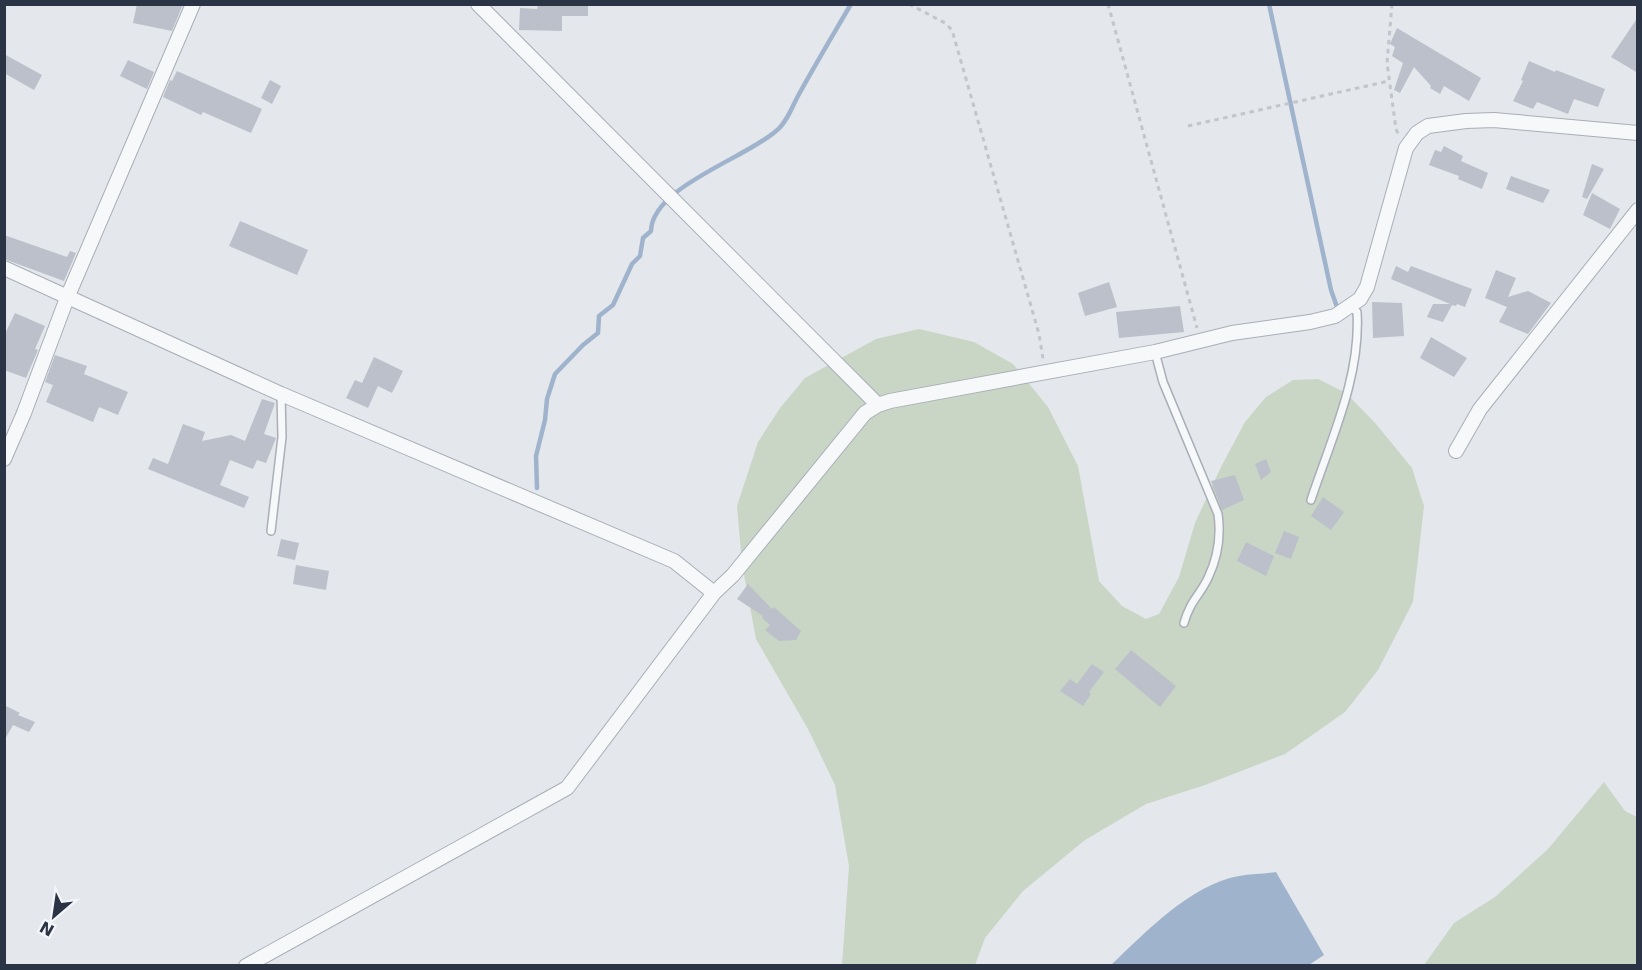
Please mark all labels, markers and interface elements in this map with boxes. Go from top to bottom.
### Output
north arrow [24,886,84,946]
text: N [37,917,57,940]

